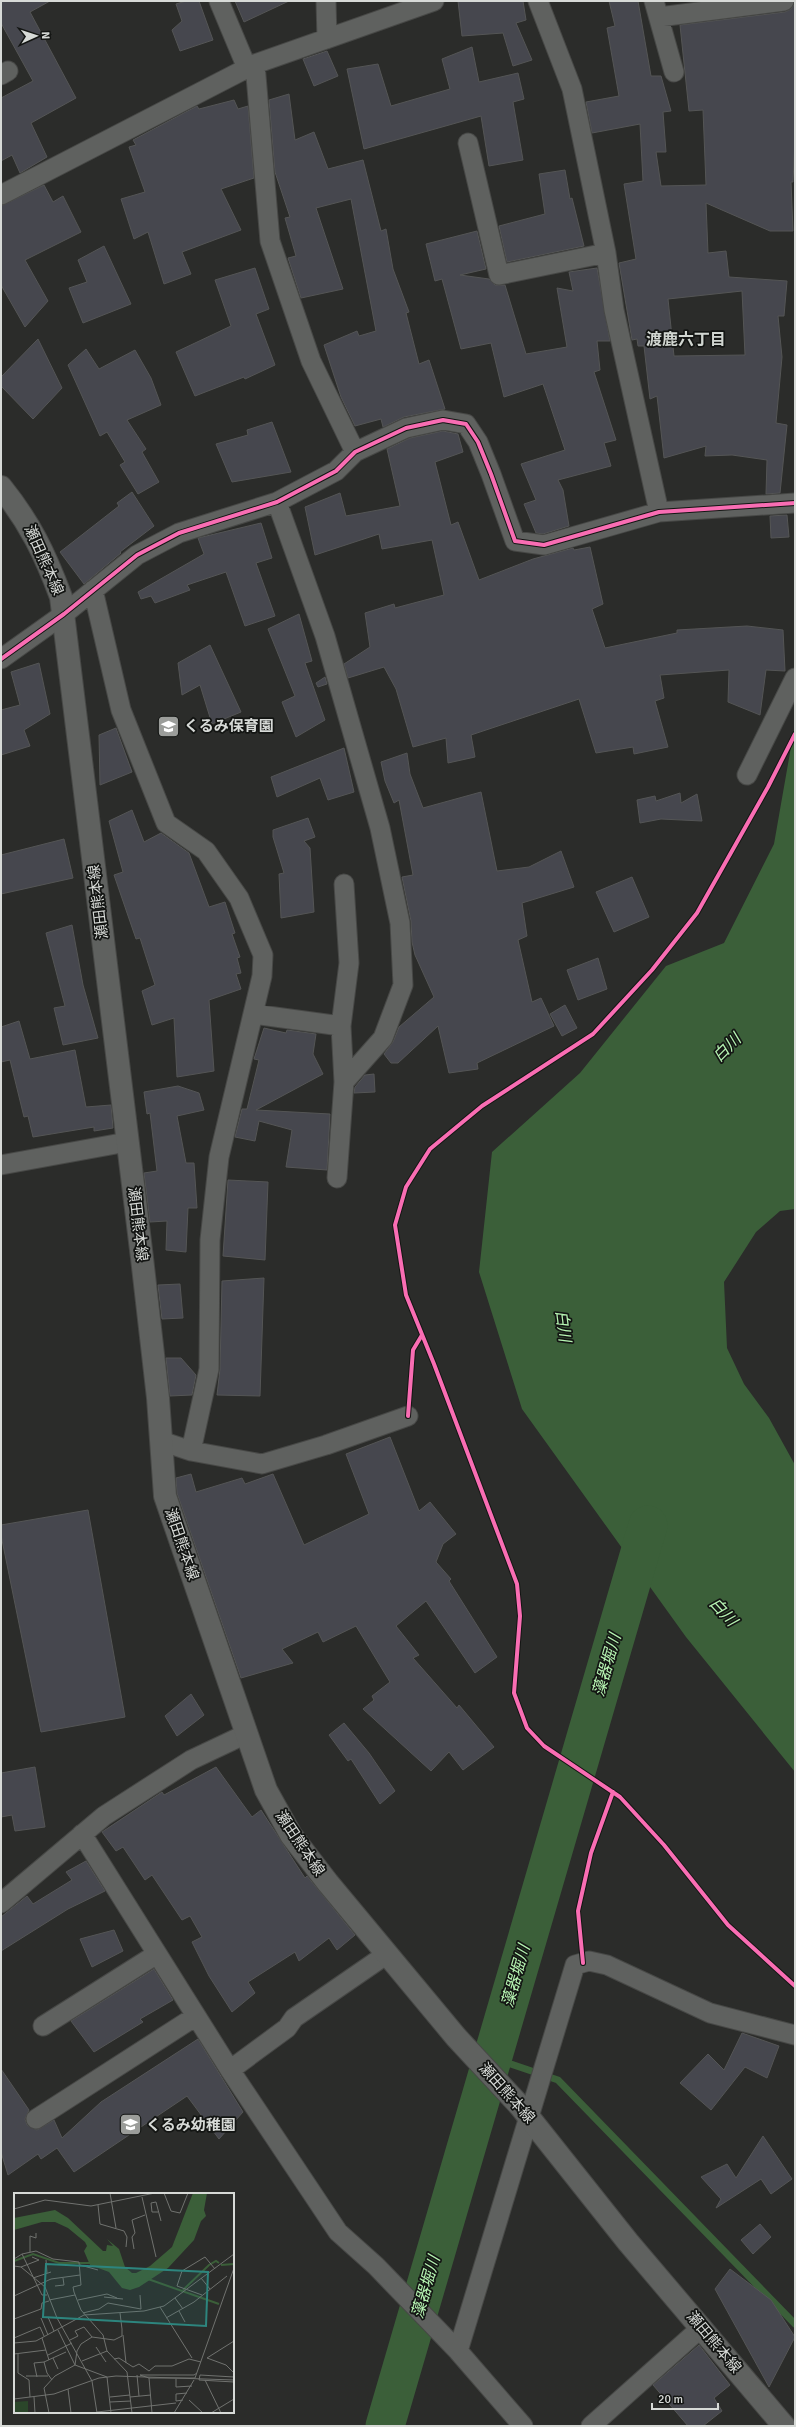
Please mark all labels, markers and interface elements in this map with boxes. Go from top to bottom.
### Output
north arrow [16,16,56,56]
text: N [39,31,52,40]
district label: 渡鹿六丁目 [646,330,726,350]
street label: 瀬田熊本線 [21,522,67,598]
school or university icon: くるみ保育園 [156,713,182,739]
place label: くるみ保育園 [184,717,274,735]
street label: 瀬田熊本線 [84,864,112,940]
water label: 白川 [709,1028,747,1066]
street label: 瀬田熊本線 [124,1186,152,1262]
water label: 白川 [551,1309,575,1345]
street label: 瀬田熊本線 [161,1506,203,1582]
water label: 白川 [705,1593,743,1632]
water label: 藻器堀川 [589,1630,626,1699]
street label: 瀬田熊本線 [272,1807,328,1879]
water label: 藻器堀川 [498,1941,535,2010]
street label: 瀬田熊本線 [475,2059,539,2127]
school or university icon: くるみ幼稚園 [117,2112,143,2138]
place label: くるみ幼稚園 [146,2116,236,2134]
inset map [14,2193,234,2413]
water label: 藻器堀川 [408,2252,445,2321]
street label: 瀬田熊本線 [683,2307,745,2377]
scale bar [652,2385,718,2411]
text: 20 m [658,2392,683,2407]

